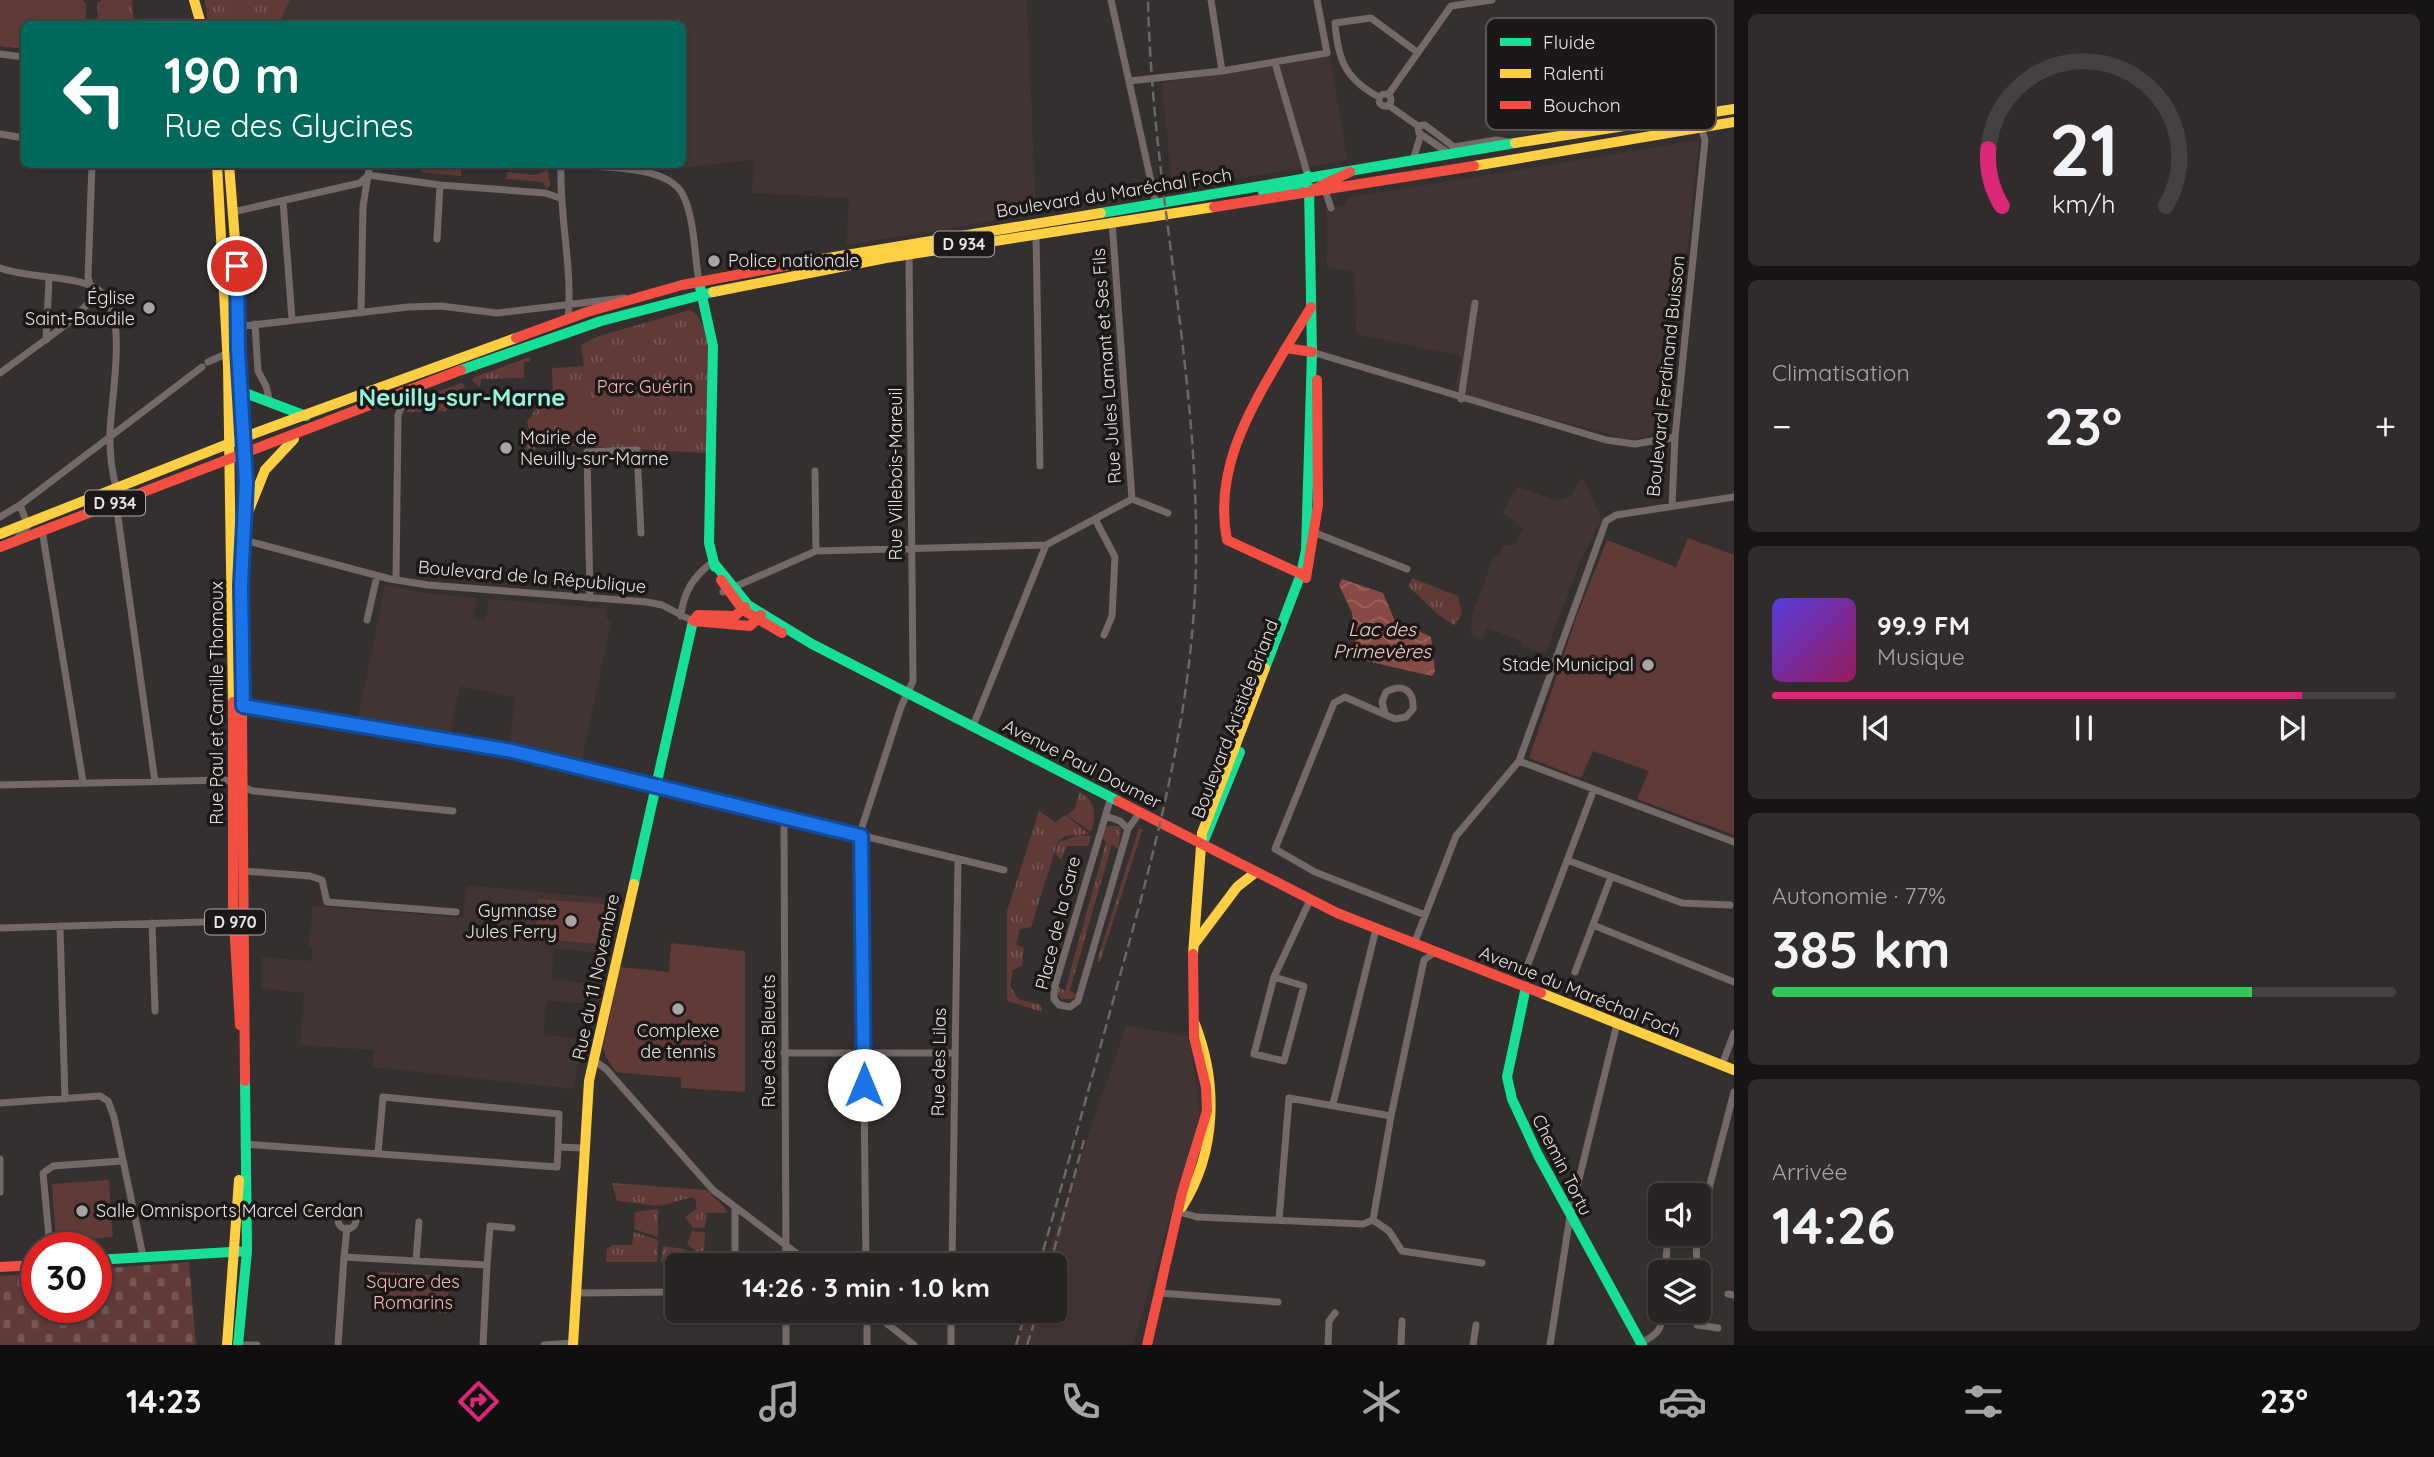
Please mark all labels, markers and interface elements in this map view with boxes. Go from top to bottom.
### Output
legend [1486,18,1716,130]
text: Fluide [1543,30,1595,54]
text: 190 m [164,44,300,105]
icon: left [49,49,140,140]
text: Ralenti [1543,61,1604,85]
text: Bouchon [1543,93,1621,117]
text: 21 [2049,103,2119,194]
text: Rue des Glycines [164,105,414,145]
street label: Boulevard du Maréchal Foch [994,163,1233,223]
text: km/h [2052,188,2116,219]
road number: D 934 [934,232,994,256]
pin [207,236,267,296]
icon: arrive [218,247,256,285]
street label: Rue Jules Lamant et Ses Fils [1087,248,1126,485]
place label: Police nationale [728,249,859,272]
marker: Police nationale [706,253,722,269]
street label: Boulevard Ferdinand Buisson [1641,254,1690,498]
place label: Église Saint-Baudile [25,286,135,330]
marker: Église Saint-Baudile [141,300,157,316]
text: Climatisation [1772,358,1910,387]
park label: Parc Guérin [597,375,693,398]
district label: Neuilly-sur-Marne [359,382,565,412]
street label: Rue Villebois-Mareuil [884,387,907,561]
text: 23° [2044,393,2122,458]
text: − [1772,402,1792,450]
text: + [2375,402,2396,450]
place label: Mairie de Neuilly-sur-Marne [520,426,669,470]
marker: Mairie de Neuilly-sur-Marne [498,440,514,456]
road number: D 934 [85,490,145,516]
street label: Boulevard de la République [417,555,647,598]
street label: Rue Paul et Camille Thomoux [205,581,228,825]
text: 99.9 FM [1877,609,1970,642]
street label: Boulevard Aristide Briand [1186,616,1283,822]
water label: Lac des Primevères [1333,617,1432,663]
text: Musique [1877,642,1965,671]
place label: Stade Municipal [1502,653,1634,676]
marker: Stade Municipal [1640,657,1656,673]
icon: previous [1857,709,1895,747]
icon: pause [2065,709,2103,747]
icon: next [2273,709,2311,747]
street label: Avenue Paul Doumer [999,714,1165,814]
street label: Place de la Gare [1030,854,1085,992]
text: Autonomie · 77% [1772,881,1946,910]
street label: Rue du 11 Novembre [567,892,624,1062]
place label: Gymnase Jules Ferry [465,899,557,943]
road number: D 970 [205,910,265,934]
marker: Gymnase Jules Ferry [563,913,579,929]
text: 385 km [1772,916,1950,981]
street label: Avenue du Maréchal Foch [1476,941,1684,1043]
street label: Rue des Bleuets [757,975,780,1107]
marker: Complexe de tennis [670,1001,686,1017]
street label: Rue des Lilas [926,1008,951,1116]
place label: Complexe de tennis [637,1019,719,1063]
position arrow [827,1048,901,1122]
street label: Chemin Tortu [1527,1110,1598,1219]
text: Arrivée [1772,1157,1848,1186]
map controls [1648,1183,1711,1323]
button: sound [1648,1183,1711,1246]
text: 14:26 [1772,1192,1895,1257]
place label: Salle Omnisports Marcel Cerdan [96,1199,363,1222]
marker: Salle Omnisports Marcel Cerdan [74,1203,90,1219]
speed limit sign: 30 [21,1232,112,1323]
button: layers [1648,1260,1711,1323]
park label: Square des Romarins [366,1270,460,1314]
text: 14:26 · 3 min · 1.0 km [742,1271,990,1304]
icon: directions [454,1377,503,1426]
icon: music [755,1377,804,1426]
icon: phone [1056,1377,1105,1426]
icon: climate [1357,1377,1406,1426]
icon: car [1658,1377,1707,1426]
icon: filters [1959,1377,2008,1426]
text: 14:23 [126,1381,201,1421]
text: 23° [2260,1381,2308,1421]

